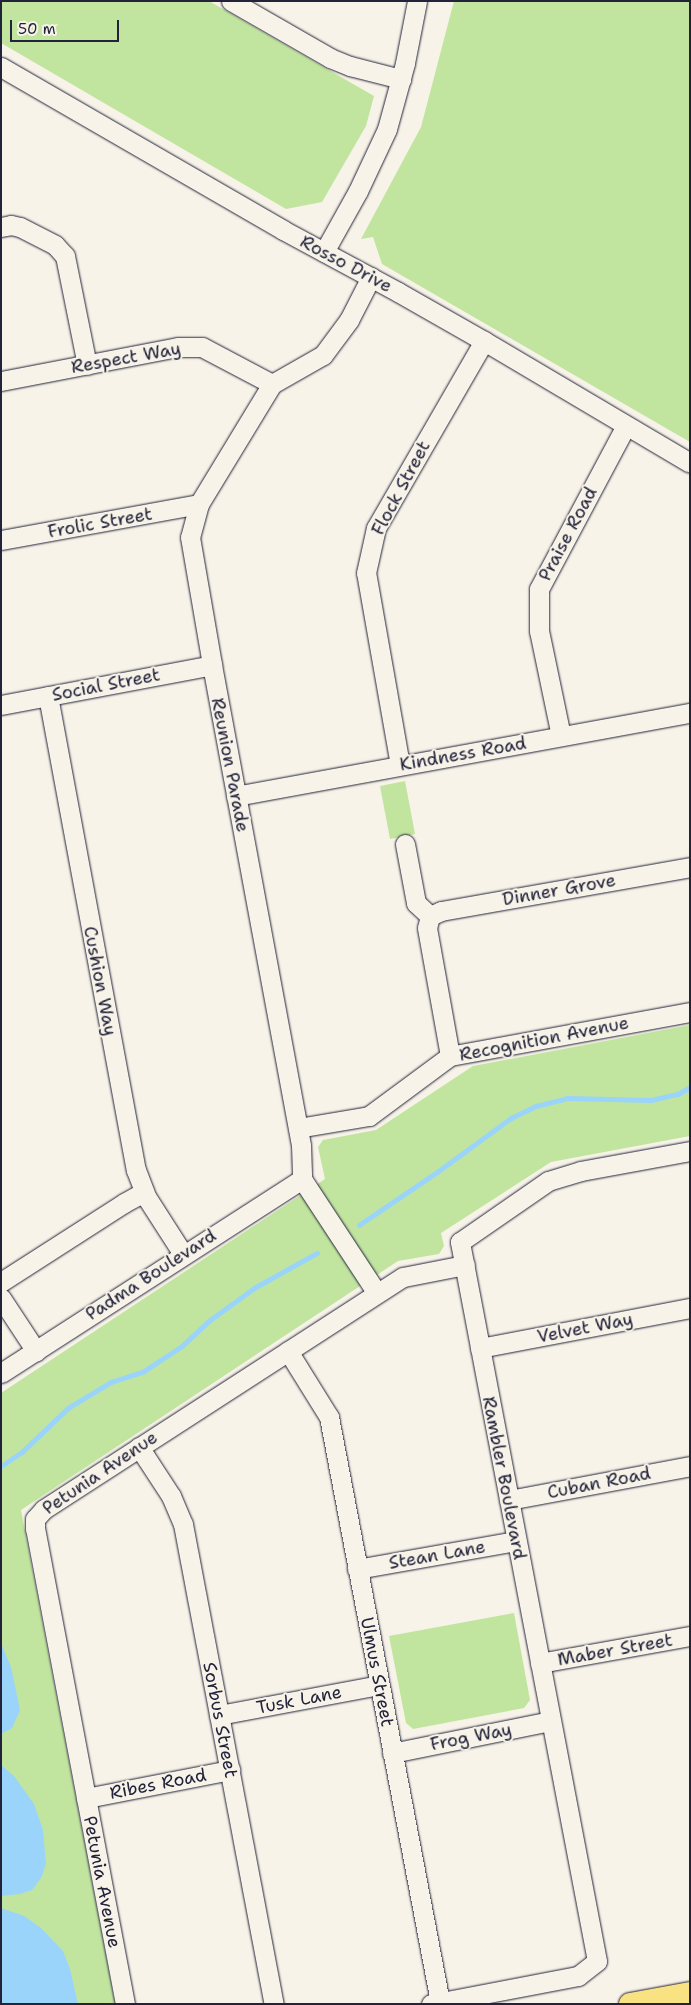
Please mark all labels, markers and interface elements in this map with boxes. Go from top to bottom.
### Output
scale bar [12,10,121,42]
text: 50 m [18,19,56,39]
street label: Rosso Drive [296,231,396,297]
street label: Respect Way [69,338,183,378]
street label: Flock Street [367,437,435,539]
street label: Praise Road [534,483,602,585]
street label: Frolic Street [46,503,154,543]
street label: Social Street [50,664,162,706]
street label: Reunion Parade [206,696,254,834]
street label: Kindness Road [398,732,528,776]
street label: Dinner Grove [501,869,617,911]
street label: Cushion Way [79,924,121,1038]
street label: Recognition Avenue [457,1012,631,1066]
street label: Padma Boulevard [82,1225,220,1325]
street label: Velvet Way [535,1308,635,1348]
street label: Rambler Boulevard [478,1395,530,1561]
street label: Petunia Avenue [38,1427,162,1519]
street label: Cuban Road [545,1462,653,1504]
street label: Stean Lane [387,1536,487,1574]
street label: Ulmus Street [356,1615,398,1729]
street label: Maber Street [556,1629,674,1671]
street label: Sorbus Street [198,1660,242,1780]
street label: Tusk Lane [255,1681,343,1719]
street label: Frog Way [428,1719,514,1755]
street label: Ribes Road [108,1764,208,1804]
street label: Petunia Avenue [79,1814,125,1950]

